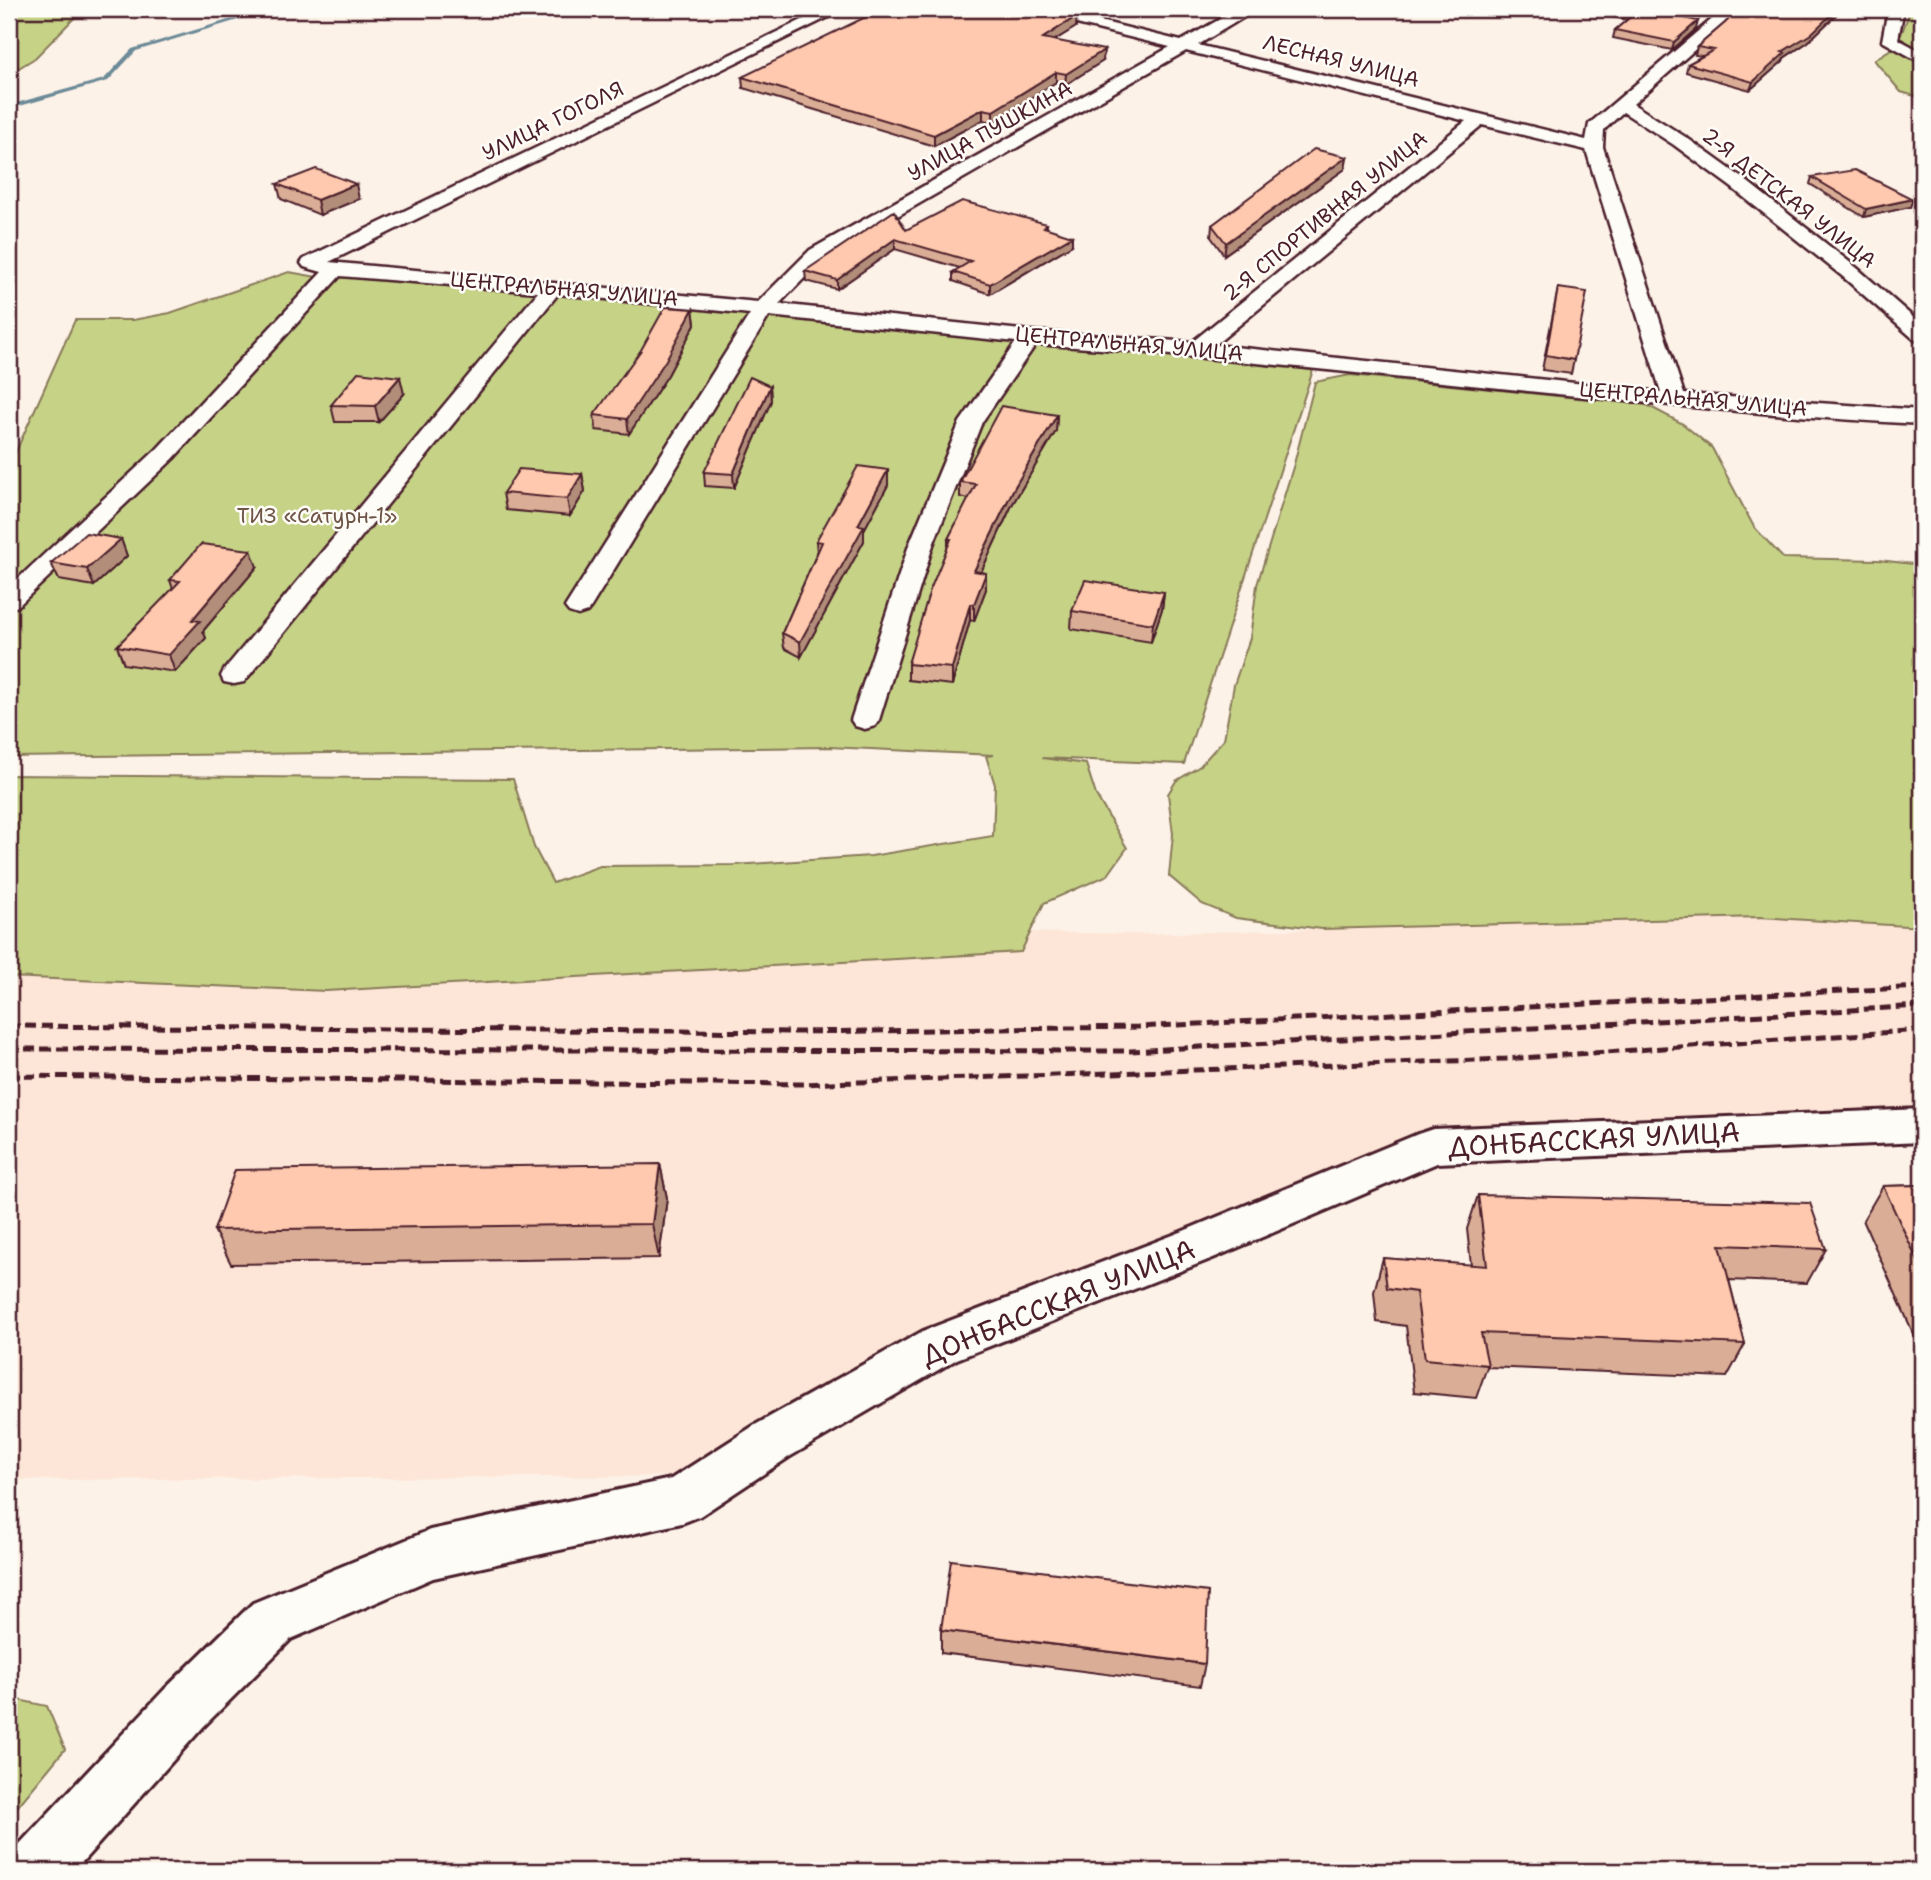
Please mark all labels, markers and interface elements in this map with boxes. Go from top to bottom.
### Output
street label: ЛЕСНАЯ УЛИЦА [1260,28,1422,94]
street label: УЛИЦА ПУШКИНА [903,74,1077,188]
street label: УЛИЦА ГОГОЛЯ [478,75,628,167]
street label: 2-Я ДЕТСКАЯ УЛИЦА [1696,121,1882,275]
street label: 2-Я СПОРТИВНАЯ УЛИЦА [1217,125,1433,307]
street label: ЦЕНТРАЛЬНАЯ УЛИЦА [449,265,679,313]
street label: ЦЕНТРАЛЬНАЯ УЛИЦА [1014,320,1244,368]
street label: ЦЕНТРАЛЬНАЯ УЛИЦА [1578,375,1808,423]
park label: ТИЗ «Сатурн-1» [237,502,397,530]
street label: ДОНБАССКАЯ УЛИЦА [1447,1112,1741,1166]
street label: ДОНБАССКАЯ УЛИЦА [915,1230,1201,1374]

